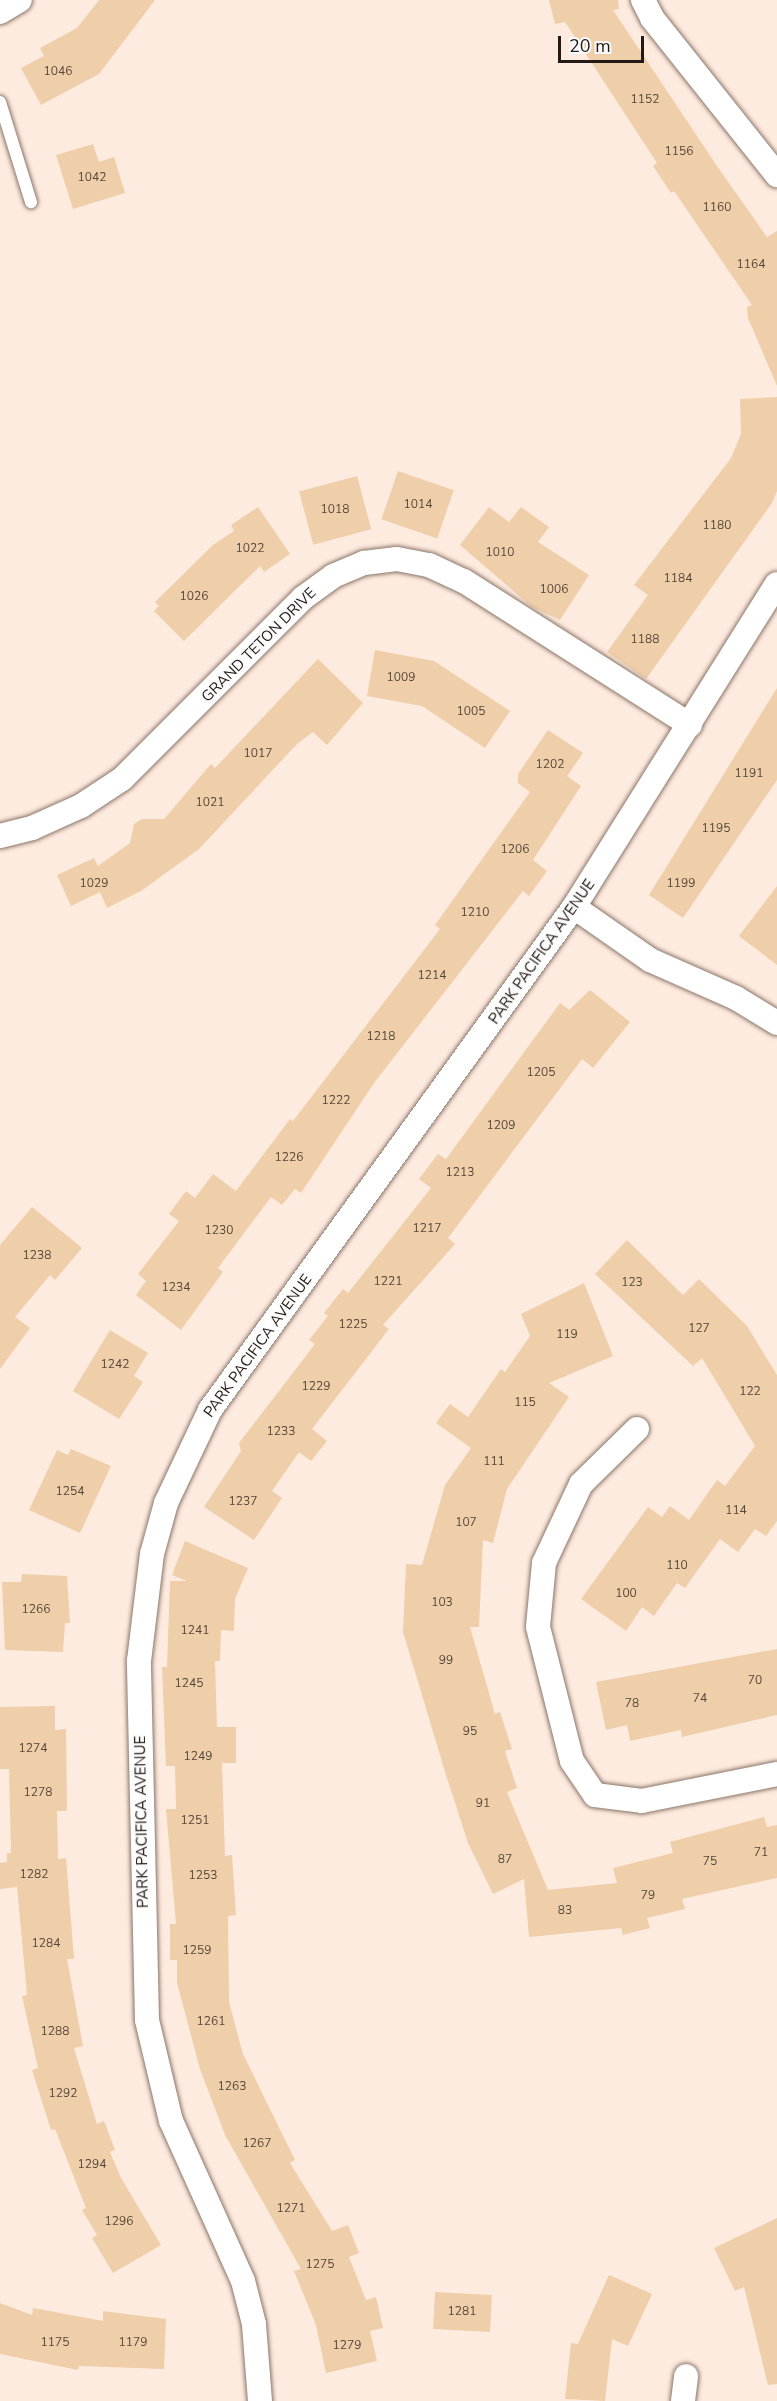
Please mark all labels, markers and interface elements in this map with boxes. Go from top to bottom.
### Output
scale bar [561,24,646,62]
text: 20 m [569,34,611,58]
house number: 1046 [44,65,72,79]
house number: 1152 [631,93,659,107]
house number: 1156 [665,145,693,159]
house number: 1042 [78,171,106,185]
house number: 1160 [703,201,731,215]
house number: 1164 [737,258,765,272]
house number: 1014 [404,498,432,512]
house number: 1018 [321,503,349,517]
house number: 1180 [703,519,731,533]
house number: 1022 [236,542,264,556]
house number: 1010 [486,546,514,560]
house number: 1184 [664,572,692,586]
house number: 1006 [540,583,568,597]
street label: GRAND TETON DRIVE [198,584,320,706]
house number: 1026 [180,590,208,604]
house number: 1188 [631,633,659,647]
house number: 1009 [387,671,415,685]
house number: 1005 [457,705,485,719]
house number: 1017 [244,747,272,761]
house number: 1202 [536,758,564,772]
house number: 1191 [735,767,763,781]
house number: 1021 [196,796,224,810]
house number: 1195 [702,822,730,836]
house number: 1206 [501,843,529,857]
street label: PARK PACIFICA AVENUE [485,876,599,1028]
house number: 1029 [80,877,108,891]
house number: 1199 [667,877,695,891]
house number: 1210 [461,906,489,920]
house number: 1214 [418,969,446,983]
house number: 1218 [367,1030,395,1044]
house number: 1205 [527,1066,555,1080]
house number: 1222 [322,1094,350,1108]
house number: 1209 [487,1119,515,1133]
house number: 1226 [275,1151,303,1165]
house number: 1213 [446,1166,474,1180]
house number: 1217 [413,1222,441,1236]
house number: 1230 [205,1224,233,1238]
house number: 1238 [23,1249,51,1263]
street label: PARK PACIFICA AVENUE [200,1271,316,1421]
house number: 1221 [374,1275,402,1289]
house number: 123 [621,1276,643,1290]
house number: 1234 [162,1281,190,1295]
house number: 1225 [339,1318,367,1332]
house number: 127 [688,1322,710,1336]
house number: 119 [556,1328,578,1342]
house number: 1242 [101,1358,129,1372]
house number: 1229 [302,1380,330,1394]
house number: 122 [739,1385,761,1399]
house number: 115 [514,1396,536,1410]
house number: 1233 [267,1425,295,1439]
house number: 111 [483,1455,505,1469]
house number: 1254 [56,1485,84,1499]
house number: 1237 [229,1495,257,1509]
house number: 114 [725,1504,747,1518]
house number: 107 [455,1516,477,1530]
house number: 110 [666,1559,688,1573]
house number: 100 [615,1587,637,1601]
house number: 103 [431,1596,453,1610]
house number: 1266 [22,1603,50,1617]
house number: 1241 [181,1624,209,1638]
house number: 99 [439,1654,453,1668]
house number: 70 [748,1674,762,1688]
house number: 1245 [175,1677,203,1691]
house number: 74 [693,1692,707,1706]
house number: 78 [625,1697,639,1711]
house number: 95 [463,1725,477,1739]
street label: PARK PACIFICA AVENUE [131,1736,153,1908]
house number: 1274 [19,1742,47,1756]
house number: 1249 [184,1750,212,1764]
house number: 1278 [24,1786,52,1800]
house number: 91 [476,1797,490,1811]
house number: 1251 [181,1814,209,1828]
house number: 71 [754,1846,768,1860]
house number: 87 [498,1853,512,1867]
house number: 75 [703,1855,717,1869]
house number: 1282 [20,1868,48,1882]
house number: 1253 [189,1869,217,1883]
house number: 79 [641,1889,655,1903]
house number: 83 [558,1904,572,1918]
house number: 1284 [32,1937,60,1951]
house number: 1259 [183,1944,211,1958]
house number: 1261 [197,2015,225,2029]
house number: 1288 [41,2025,69,2039]
house number: 1263 [218,2080,246,2094]
house number: 1292 [49,2087,77,2101]
house number: 1267 [243,2137,271,2151]
house number: 1294 [78,2158,106,2172]
house number: 1271 [277,2202,305,2216]
house number: 1296 [105,2215,133,2229]
house number: 1275 [306,2258,334,2272]
house number: 1281 [448,2305,476,2319]
house number: 1175 [41,2336,69,2350]
house number: 1179 [119,2336,147,2350]
house number: 1279 [333,2339,361,2353]

